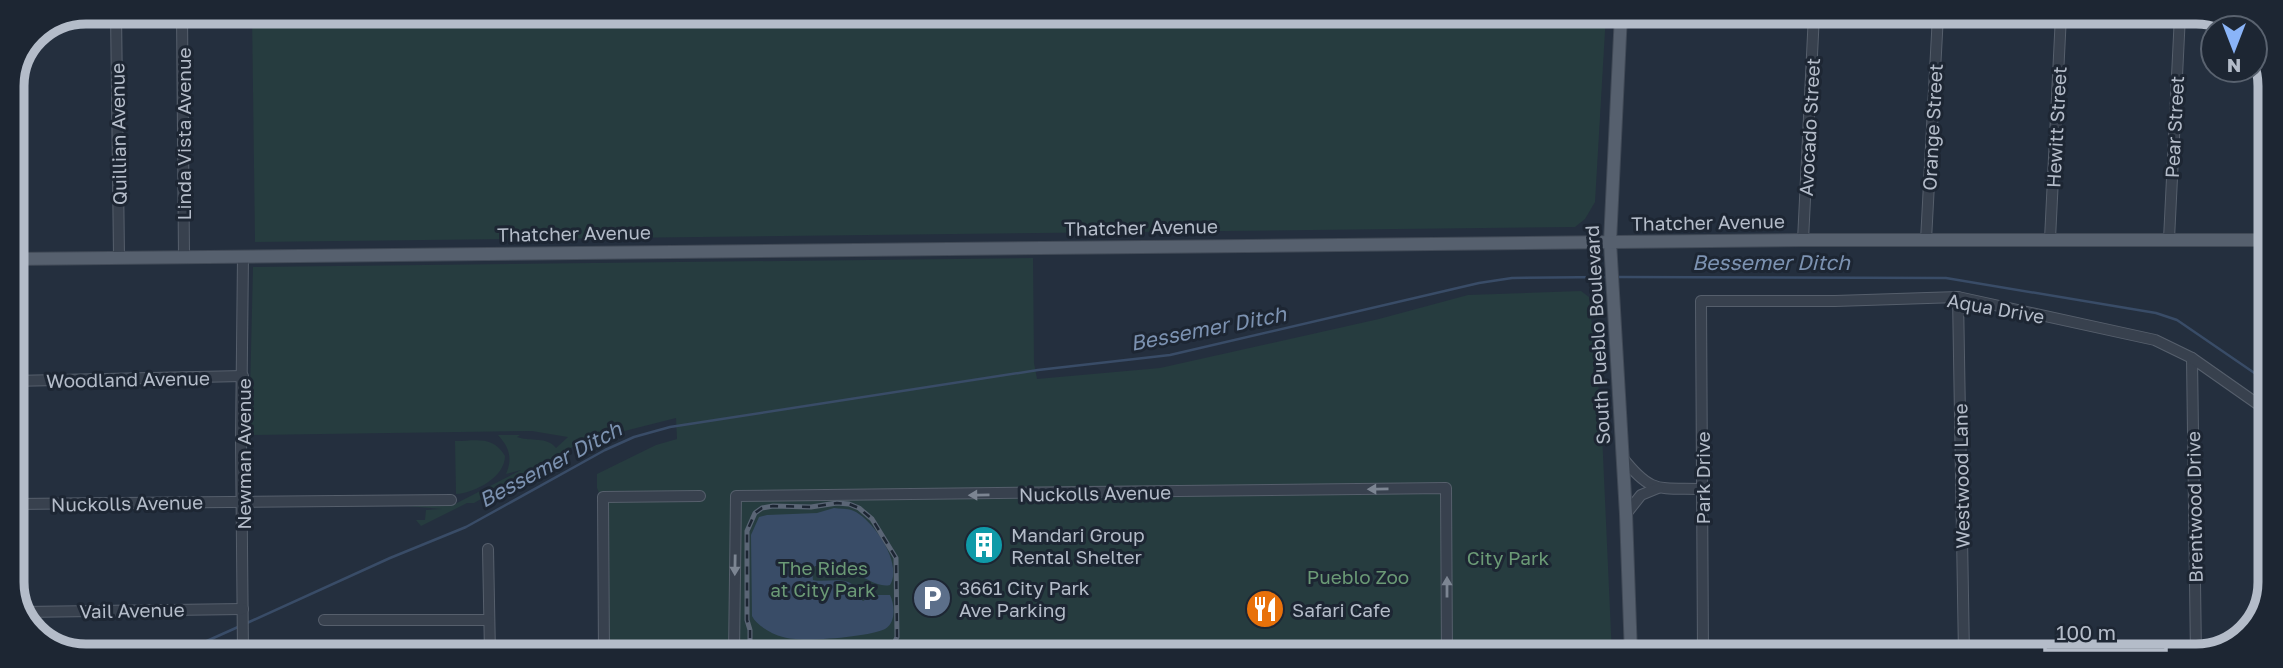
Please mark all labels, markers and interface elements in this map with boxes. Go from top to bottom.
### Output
north arrow [2199,14,2269,84]
street label: Linda Vista Avenue [172,48,195,220]
text: N [2227,55,2241,78]
street label: Avocado Street [1794,57,1824,197]
street label: Quillian Avenue [105,63,131,205]
street label: Orange Street [1917,63,1947,191]
street label: Hewitt Street [2041,66,2071,188]
street label: Pear Street [2160,75,2188,179]
street label: Thatcher Avenue [1631,209,1785,235]
street label: Thatcher Avenue [1064,214,1218,240]
street label: Thatcher Avenue [497,220,651,246]
street label: South Pueblo Boulevard [1580,225,1614,445]
water label: Bessemer Ditch [1692,249,1851,275]
street label: Aqua Drive [1946,288,2046,328]
water label: Bessemer Ditch [1128,300,1289,356]
street label: Woodland Avenue [46,366,210,392]
street label: Newman Avenue [232,378,255,530]
street label: Westwood Lane [1948,403,1974,549]
water label: Bessemer Ditch [474,415,627,513]
street label: Brentwood Drive [2181,431,2207,583]
street label: Park Drive [1691,432,1714,524]
street label: Nuckolls Avenue [1019,480,1171,506]
one-way arrow [1367,483,1389,495]
one-way arrow [968,489,990,500]
street label: Nuckolls Avenue [51,490,203,516]
place label: Mandari Group Rental Shelter [1011,523,1145,568]
building icon: Mandari Group Rental Shelter [963,524,1005,566]
park label: City Park [1467,546,1550,569]
one-way arrow [729,554,741,576]
park label: The Rides at City Park [770,556,876,601]
park label: Pueblo Zoo [1307,565,1409,588]
one-way arrow [1441,575,1453,597]
place label: 3661 City Park Ave Parking [959,576,1090,621]
parking icon: 3661 City Park Ave Parking [911,577,953,619]
restaurant icon: Safari Cafe [1244,588,1286,630]
street label: Vail Avenue [79,598,185,622]
place label: Safari Cafe [1292,598,1391,621]
scale bar [2045,608,2166,652]
text: 100 m [2056,619,2116,645]

